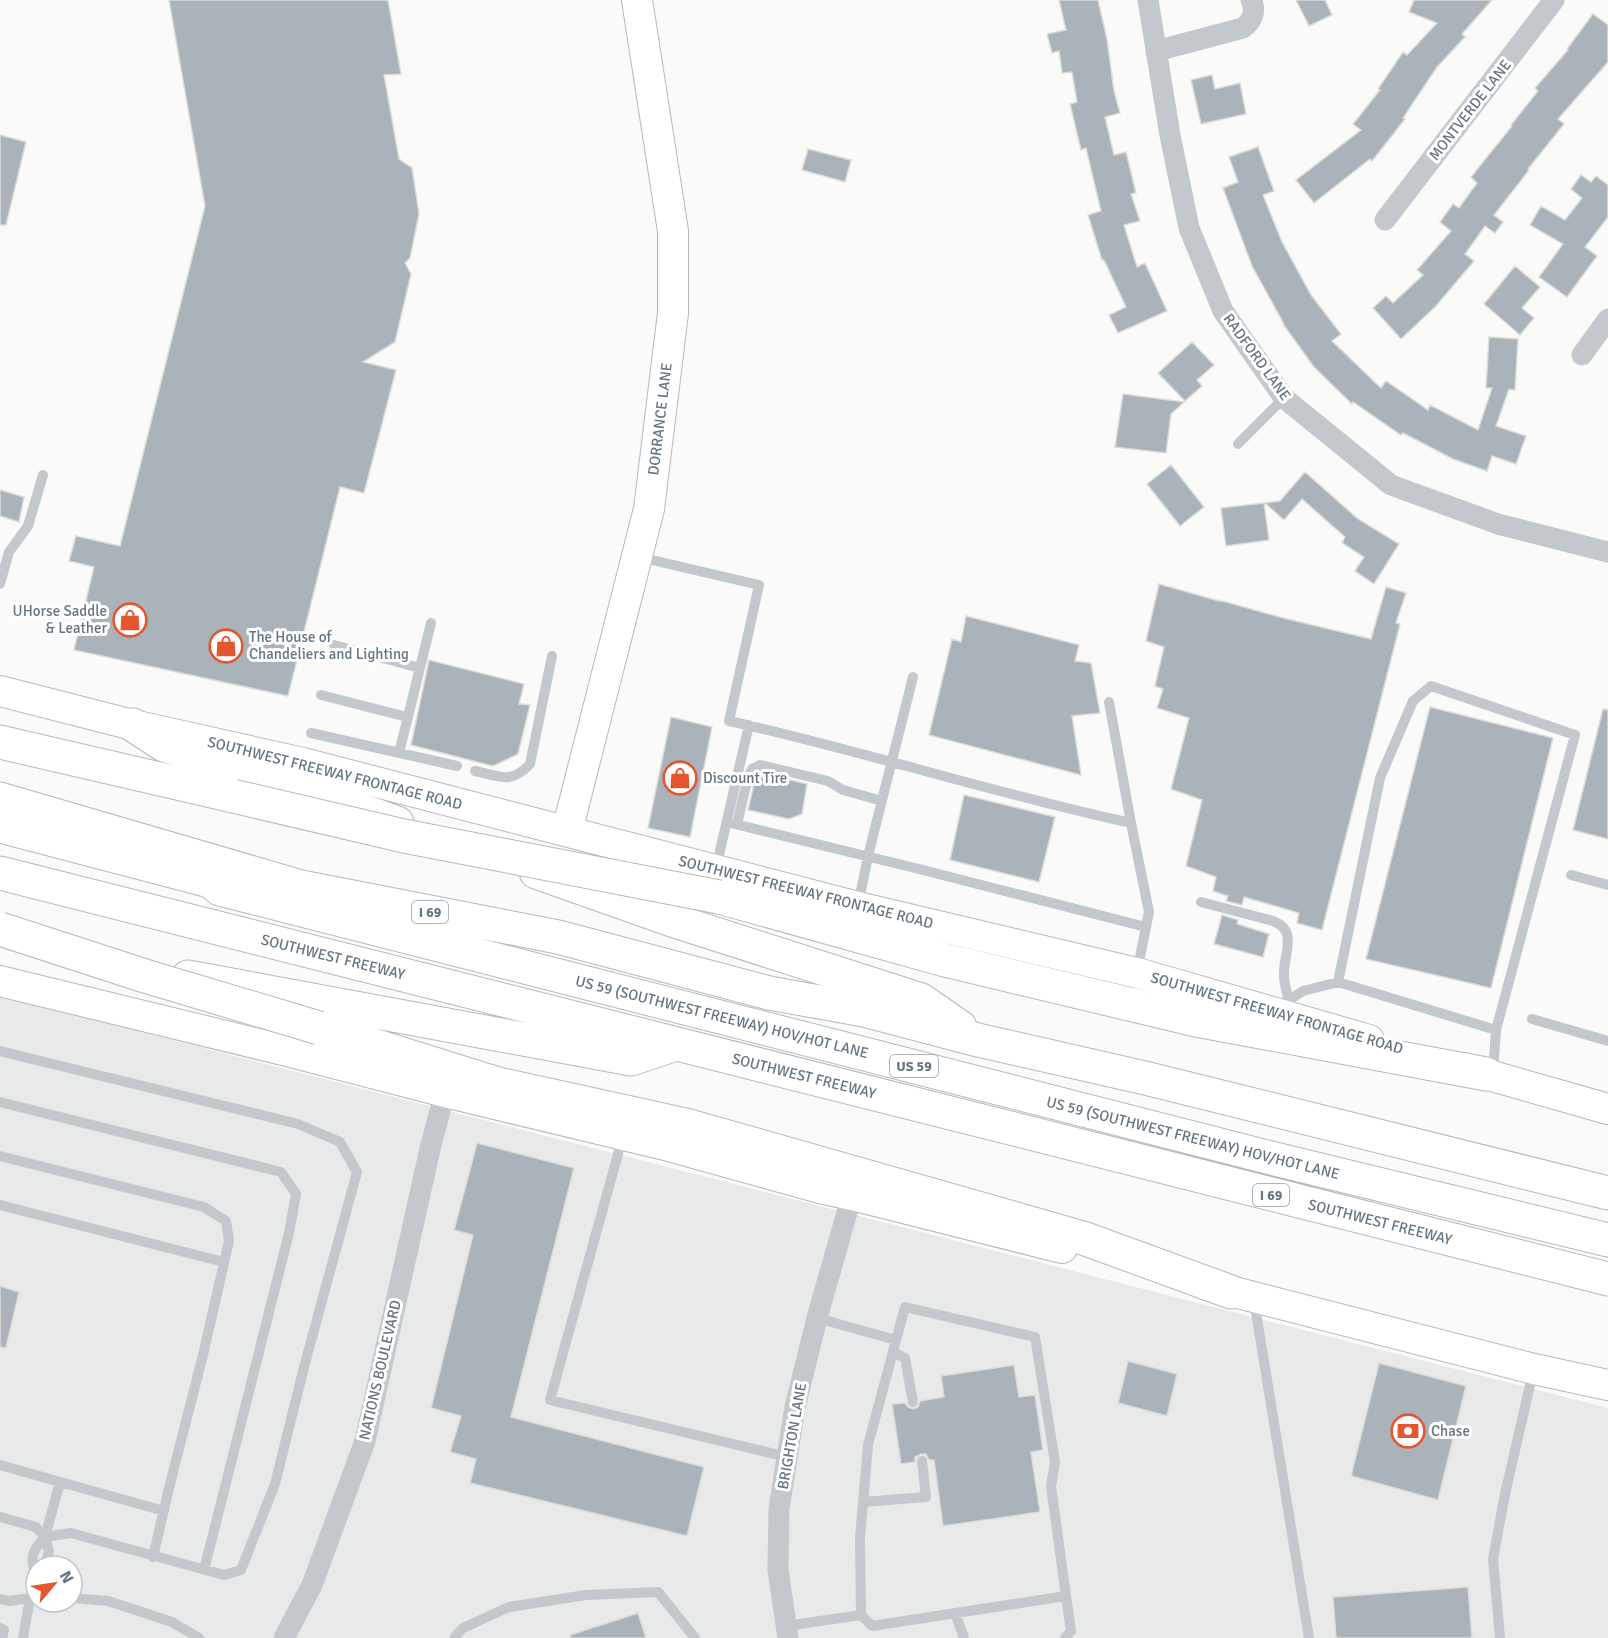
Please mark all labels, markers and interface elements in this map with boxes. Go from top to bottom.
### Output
street label: MONTVERDE LANE [1425,56,1515,164]
street label: RADFORD LANE [1219,310,1295,404]
street label: DORRANCE LANE [644,362,676,476]
place label: UHorse Saddle & Leather [13,602,107,637]
shop icon: UHorse Saddle & Leather [112,602,148,638]
shop icon: The House of Chandeliers and Lighting [208,628,244,664]
place label: The House of Chandeliers and Lighting [249,628,409,663]
street label: SOUTHWEST FREEWAY FRONTAGE ROAD [206,733,464,813]
shop icon: Discount Tire [662,760,698,796]
place label: Discount Tire [703,769,787,787]
street label: SOUTHWEST FREEWAY FRONTAGE ROAD [677,852,935,932]
road number: I 69 [412,901,448,923]
street label: SOUTHWEST FREEWAY [259,930,407,984]
street label: SOUTHWEST FREEWAY FRONTAGE ROAD [1149,968,1405,1058]
street label: US 59 (SOUTHWEST FREEWAY) HOV/HOT LANE [574,972,870,1062]
street label: SOUTHWEST FREEWAY [730,1049,878,1103]
road number: US 59 [890,1055,938,1077]
street label: US 59 (SOUTHWEST FREEWAY) HOV/HOT LANE [1045,1093,1341,1183]
road number: I 69 [1253,1184,1289,1206]
street label: SOUTHWEST FREEWAY [1306,1195,1454,1249]
street label: NATIONS BOULEVARD [355,1298,405,1442]
street label: BRIGHTON LANE [774,1381,810,1491]
bank icon: Chase [1390,1413,1426,1449]
place label: Chase [1431,1422,1470,1440]
north arrow [24,1554,84,1614]
text: N [55,1567,78,1587]

